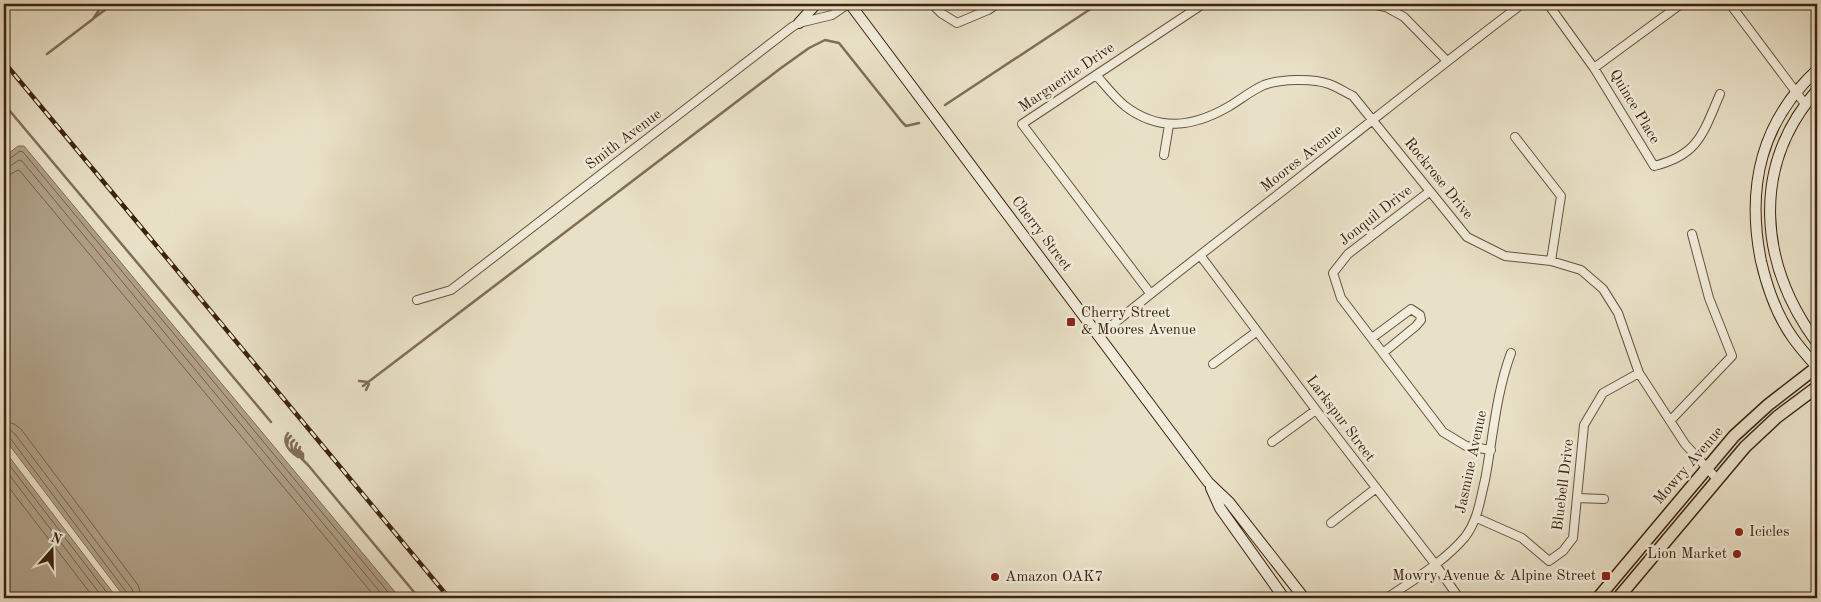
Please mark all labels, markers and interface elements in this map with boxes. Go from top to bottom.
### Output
street label: Marguerite Drive [1016,40,1118,115]
street label: Quince Place [1606,67,1662,147]
street label: Smith Avenue [583,107,665,173]
street label: Moores Avenue [1258,123,1346,195]
street label: Rockrose Drive [1401,136,1475,223]
street label: Jonquil Drive [1337,183,1415,249]
street label: Cherry Street [1008,194,1074,274]
place label: Cherry Street & Moores Avenue [1081,306,1196,338]
marker: Cherry Street & Moores Avenue [1065,316,1077,328]
street label: Larkspur Street [1303,373,1377,465]
street label: Jasmine Avenue [1454,409,1490,515]
street label: Mowry Avenue [1651,424,1727,508]
street label: Bluebell Drive [1551,438,1577,532]
north arrow [28,524,78,574]
place label: Icicles [1749,525,1790,540]
marker: Icicles [1733,526,1745,538]
text: N [49,530,64,547]
place label: Lion Market [1647,547,1727,562]
marker: Lion Market [1731,548,1743,560]
place label: Mowry Avenue & Alpine Street [1392,569,1596,584]
place label: Amazon OAK7 [1005,570,1103,585]
marker: Mowry Avenue & Alpine Street [1600,570,1612,582]
marker: Amazon OAK7 [989,571,1001,583]

